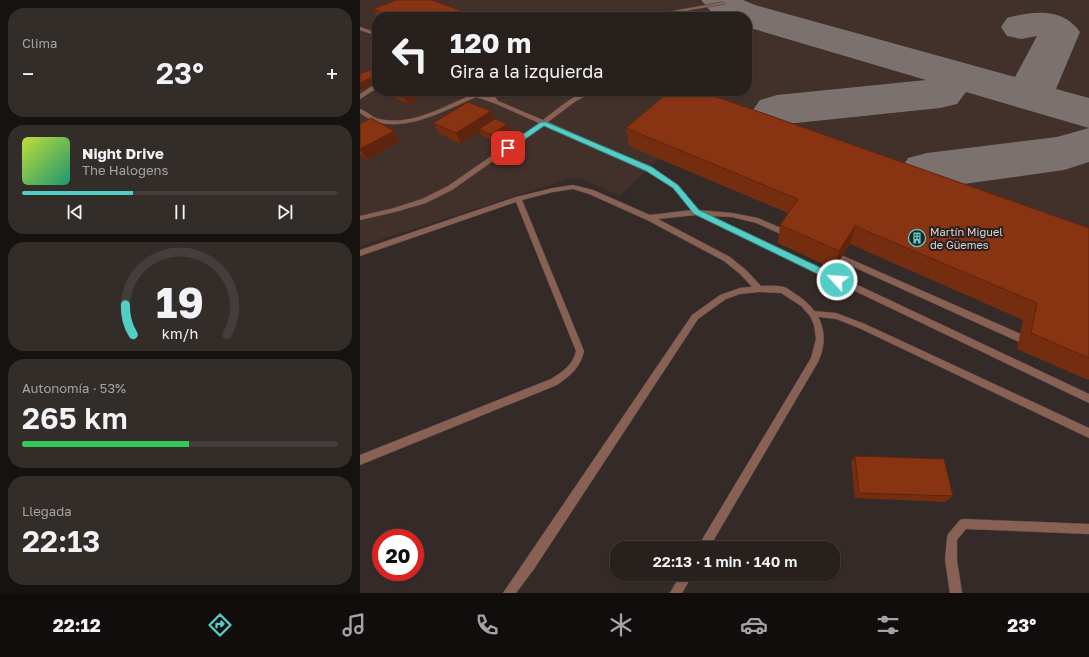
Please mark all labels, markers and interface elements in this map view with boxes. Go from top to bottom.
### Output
text: 120 m [450,26,531,59]
icon: left [384,28,436,80]
text: Clima [22,35,57,51]
text: 23° [156,55,204,91]
text: − [22,60,34,87]
text: + [326,60,338,87]
text: Gira a la izquierda [450,60,603,82]
pin [491,131,525,165]
icon: arrive [497,137,519,159]
text: Night Drive [82,144,164,162]
text: The Halogens [82,162,168,178]
icon: previous [64,201,86,223]
icon: pause [169,201,191,223]
icon: next [274,201,296,223]
place label: Martín Miguel de Güemes [930,225,1003,251]
building icon: Martín Miguel de Güemes [907,228,927,248]
position arrow [816,259,858,301]
text: 19 [156,276,204,326]
text: km/h [162,324,198,341]
text: Autonomía · 53% [22,380,126,396]
text: 265 km [22,400,128,436]
text: Llegada [22,503,72,519]
text: 22:13 [22,523,100,559]
speed limit sign: 20 [372,529,424,581]
text: 22:13 · 1 min · 140 m [653,552,797,570]
icon: directions [206,611,234,639]
icon: music [340,611,368,639]
icon: phone [473,611,501,639]
icon: climate [607,611,635,639]
icon: car [740,611,768,639]
icon: filters [874,611,902,639]
text: 22:12 [53,614,101,636]
text: 23° [1007,614,1036,636]

